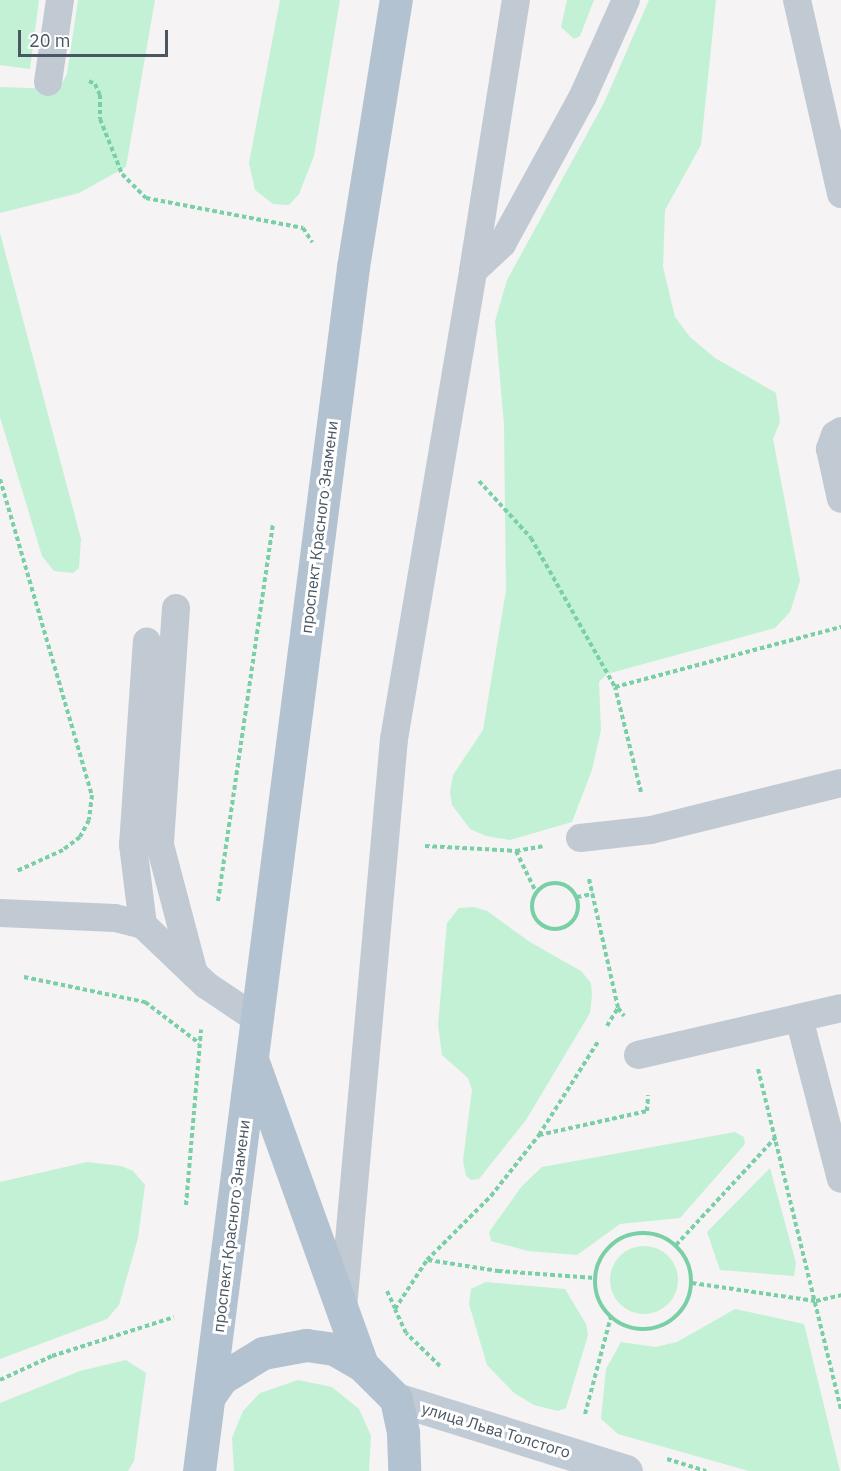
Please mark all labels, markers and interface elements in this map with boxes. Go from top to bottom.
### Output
scale bar [21,18,171,56]
text: 20 m [29,29,71,52]
street label: проспект Красного Знамени [296,420,342,634]
street label: проспект Красного Знамени [208,1119,254,1333]
street label: улица Льва Толстого [419,1398,573,1462]

